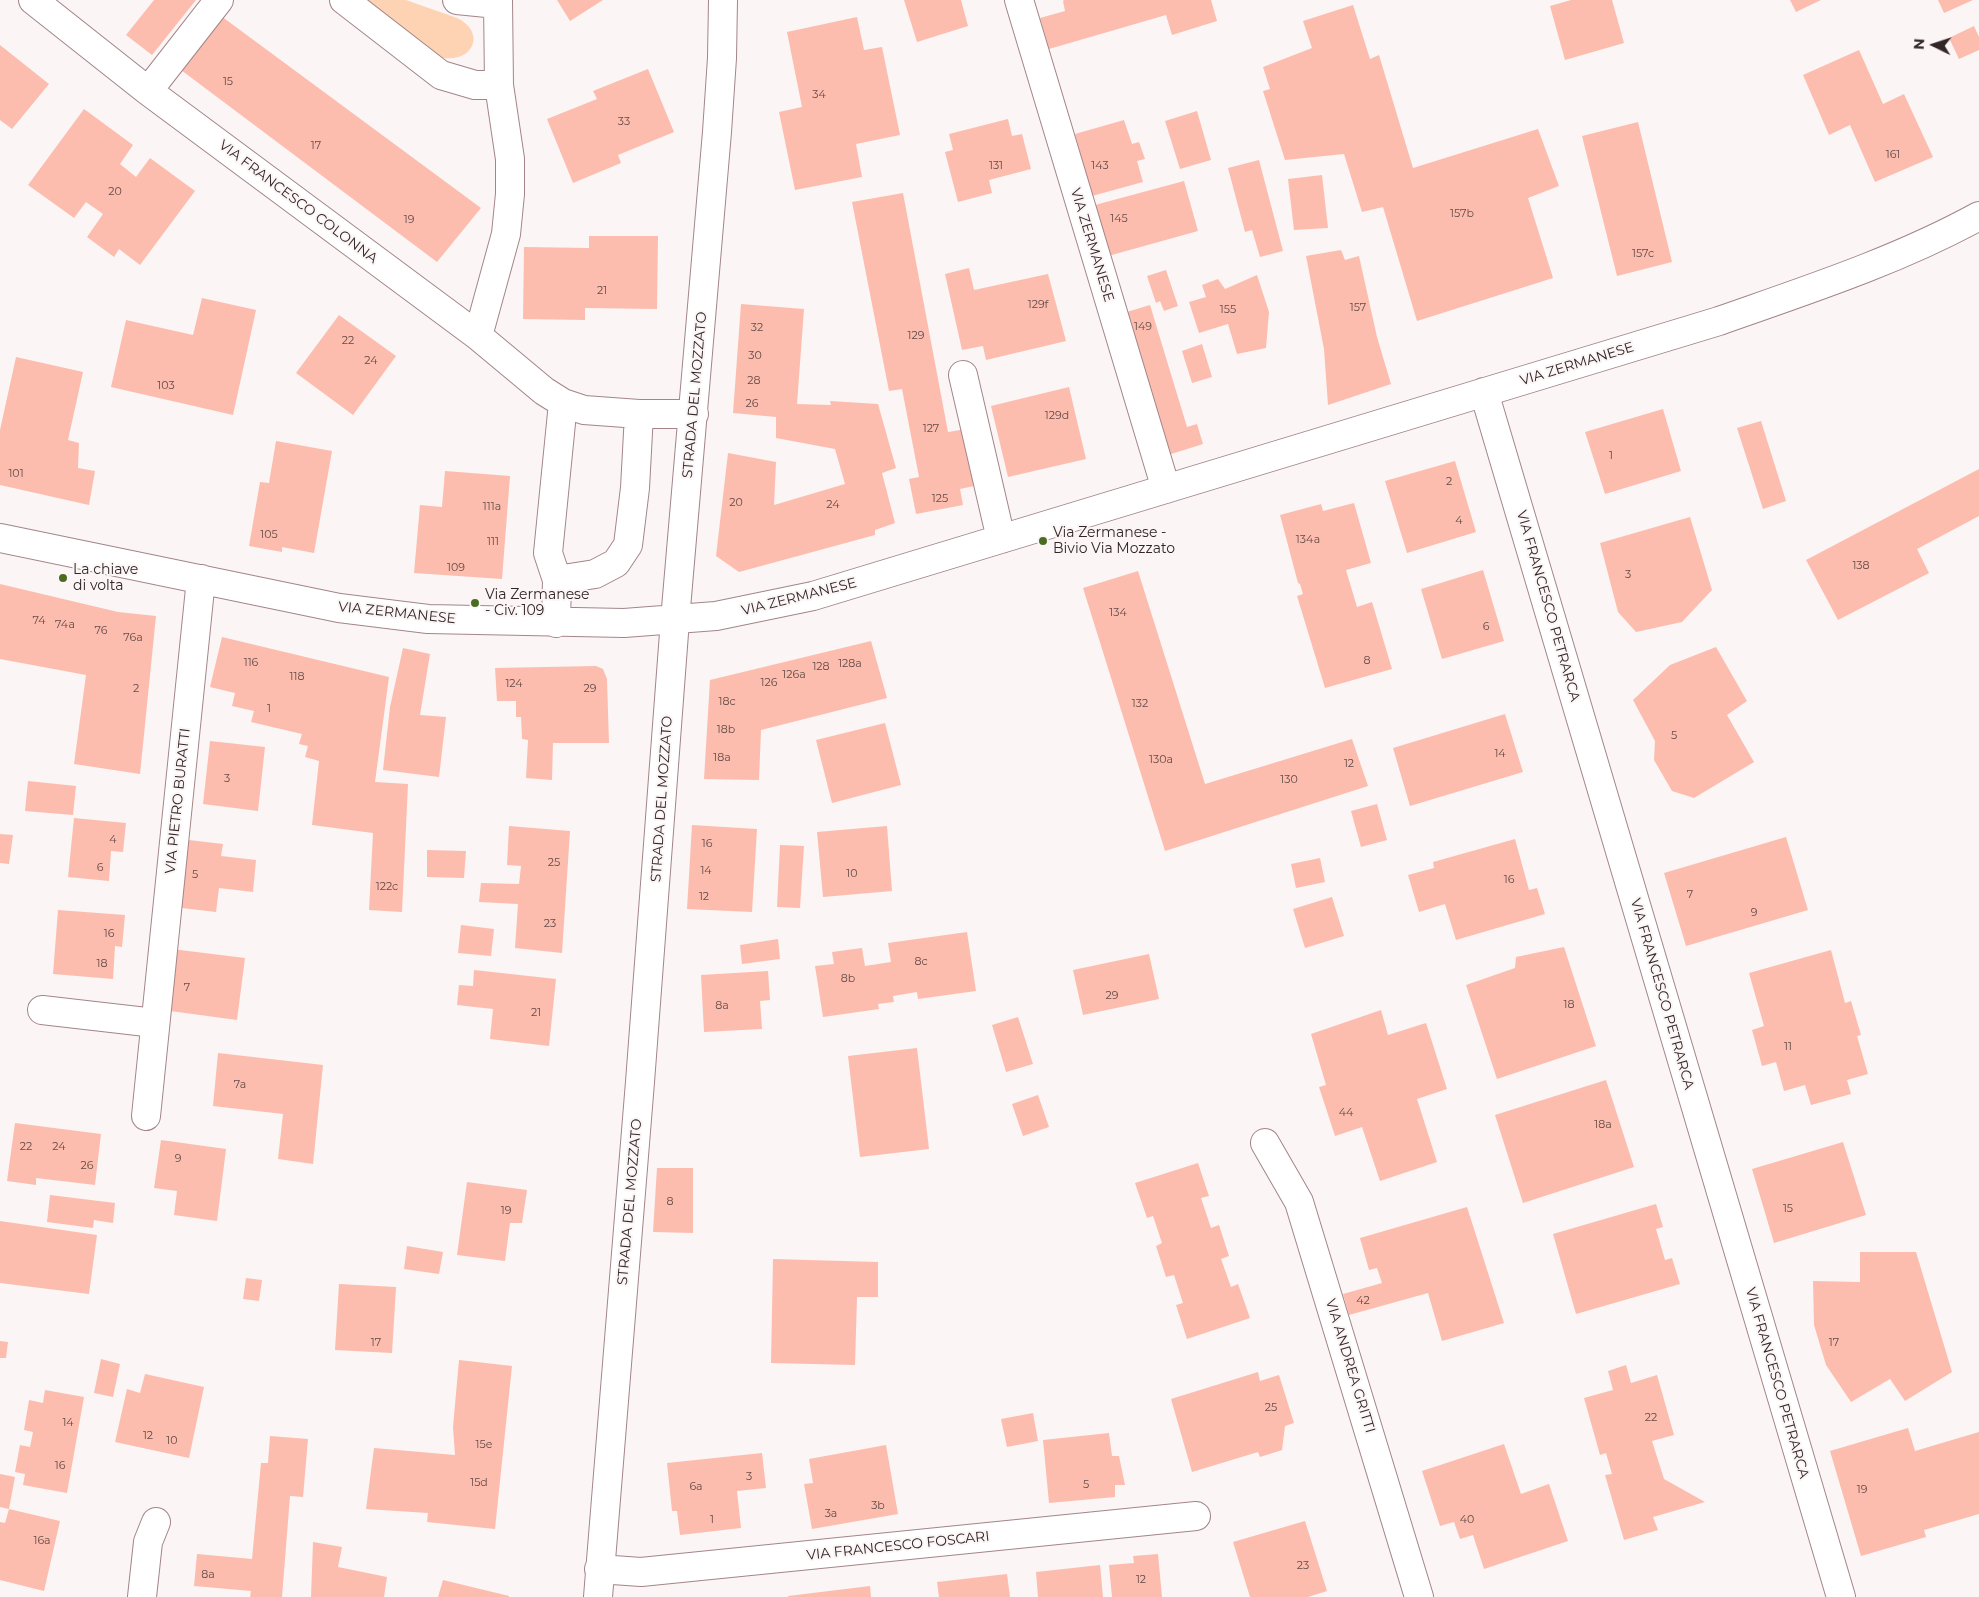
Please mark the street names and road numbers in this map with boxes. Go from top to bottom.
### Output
street label: VIA FRANCESCO COLONNA [215,137,381,267]
street label: VIA ZERMANESE [1067,186,1117,304]
street label: STRADA DEL MOZZATO [679,311,711,479]
street label: VIA ZERMANESE [1518,339,1636,389]
street label: VIA FRANCESCO PETRARCA [1513,509,1583,703]
street label: VIA ZERMANESE [740,575,858,619]
street label: VIA ZERMANESE [337,598,457,628]
street label: STRADA DEL MOZZATO [648,715,676,883]
street label: VIA PIETRO BURATTI [162,727,194,875]
street label: VIA FRANCESCO PETRARCA [1627,897,1697,1091]
street label: STRADA DEL MOZZATO [614,1118,646,1286]
street label: VIA FRANCESCO PETRARCA [1742,1286,1812,1480]
street label: VIA ANDREA GRITTI [1322,1297,1378,1435]
street label: VIA FRANCESCO FOSCARI [806,1528,990,1564]

